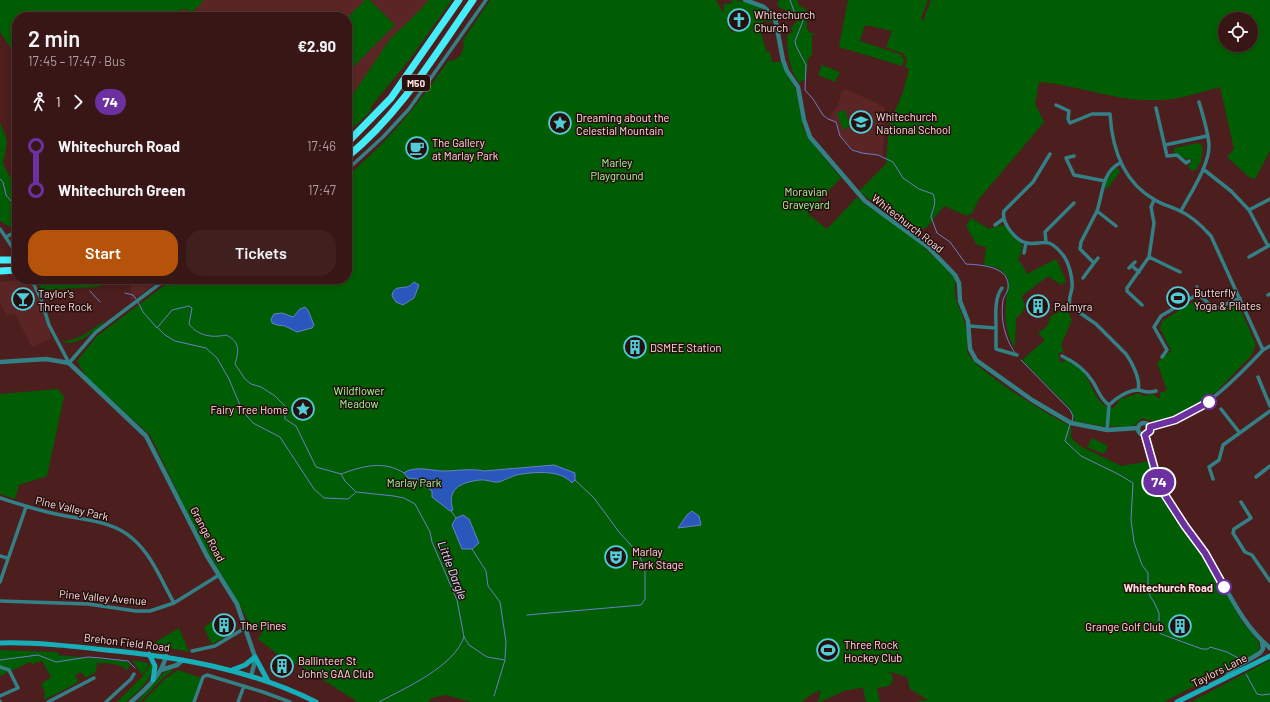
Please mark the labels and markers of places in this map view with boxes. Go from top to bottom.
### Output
church icon: Whitechurch Church [726,7,752,33]
place label: Whitechurch Church [754,8,815,34]
school or university icon: Whitechurch National School [848,109,874,135]
place icon: Dreaming about the Celestial Mountain [547,110,573,136]
place label: Whitechurch National School [876,110,951,136]
place label: Dreaming about the Celestial Mountain [576,111,670,137]
cafe icon: The Gallery at Marlay Park [404,135,430,161]
place label: The Gallery at Marlay Park [432,136,499,162]
sports icon: Butterfly Yoga & Pilates [1165,285,1191,311]
bar icon: Taylor's Three Rock [10,286,36,312]
place label: Butterfly Yoga & Pilates [1194,286,1261,312]
place label: Taylor's Three Rock [38,287,92,313]
building icon: Palmyra [1025,293,1051,319]
place label: Palmyra [1054,300,1092,313]
building icon: DSMEE Station [622,334,648,360]
place label: DSMEE Station [650,341,721,354]
unlabelled marker [1201,394,1217,410]
place icon: Fairy Tree Home [290,396,316,422]
place label: Fairy Tree Home [210,403,288,416]
theatre icon: Marlay Park Stage [603,544,629,570]
place label: Marlay Park Stage [632,545,684,571]
marker: Whitechurch Road [1216,579,1232,595]
place label: Whitechurch Road [1123,581,1213,594]
building icon: The Pines [211,612,237,638]
building icon: Grange Golf Club [1167,613,1193,639]
place label: The Pines [240,619,286,632]
place label: Grange Golf Club [1085,620,1164,633]
sports icon: Three Rock Hockey Club [815,637,841,663]
place label: Three Rock Hockey Club [844,638,902,664]
building icon: Ballinteer St John's GAA Club [269,653,295,679]
place label: Ballinteer St John's GAA Club [298,654,374,680]

